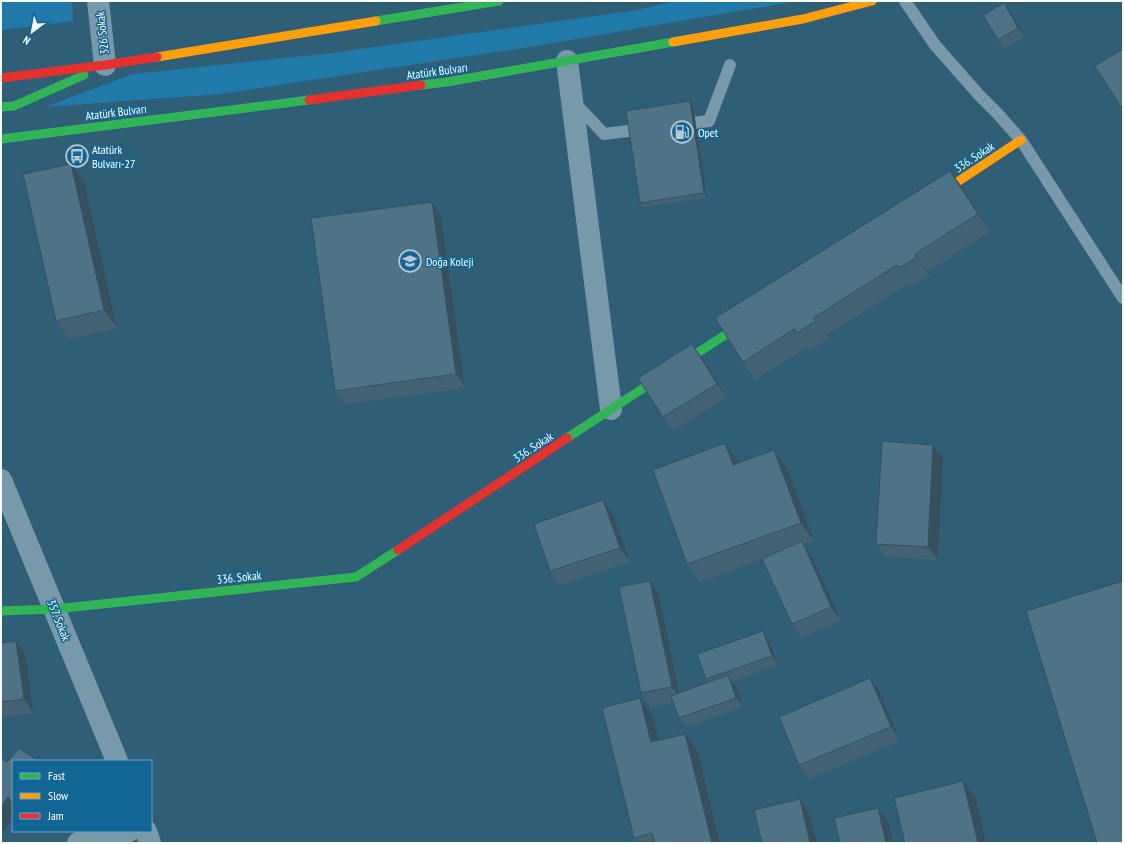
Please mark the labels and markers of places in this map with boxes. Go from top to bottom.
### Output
fuel station icon: Opet [669,119,695,145]
place label: Opet [698,125,719,140]
place label: Atatürk Bulvarı-27 [92,142,135,171]
bus stop icon: Atatürk Bulvarı-27 [64,143,90,169]
school or university icon: Doğa Koleji [397,248,423,274]
place label: Doğa Koleji [426,254,474,269]

